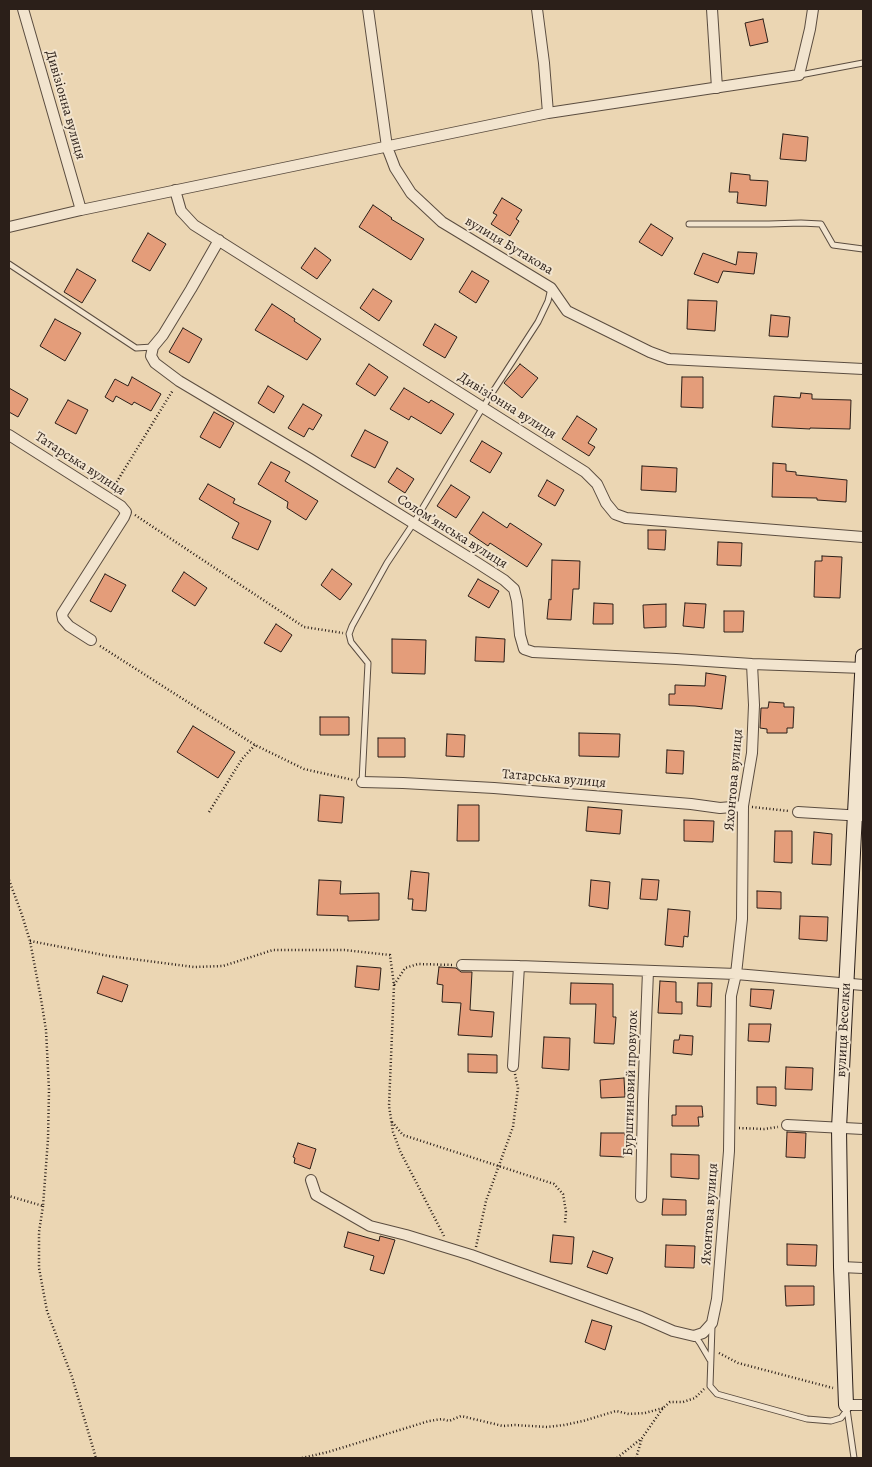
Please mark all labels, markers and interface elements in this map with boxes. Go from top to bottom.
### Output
street label: Дивізіонна вулиця [41,48,89,162]
street label: вулиця Бутакова [462,213,556,279]
street label: Дивізіонна вулиця [455,369,559,443]
street label: Татарська вулиця [32,428,128,500]
street label: Соломʼянська вулиця [394,491,510,573]
street label: Яхонтова вулиця [721,728,747,832]
street label: Татарська вулиця [501,766,607,792]
street label: вулиця Веселки [833,982,855,1078]
street label: Бурштиновий провулок [620,1010,642,1156]
street label: Яхонтова вулиця [698,1162,722,1266]

